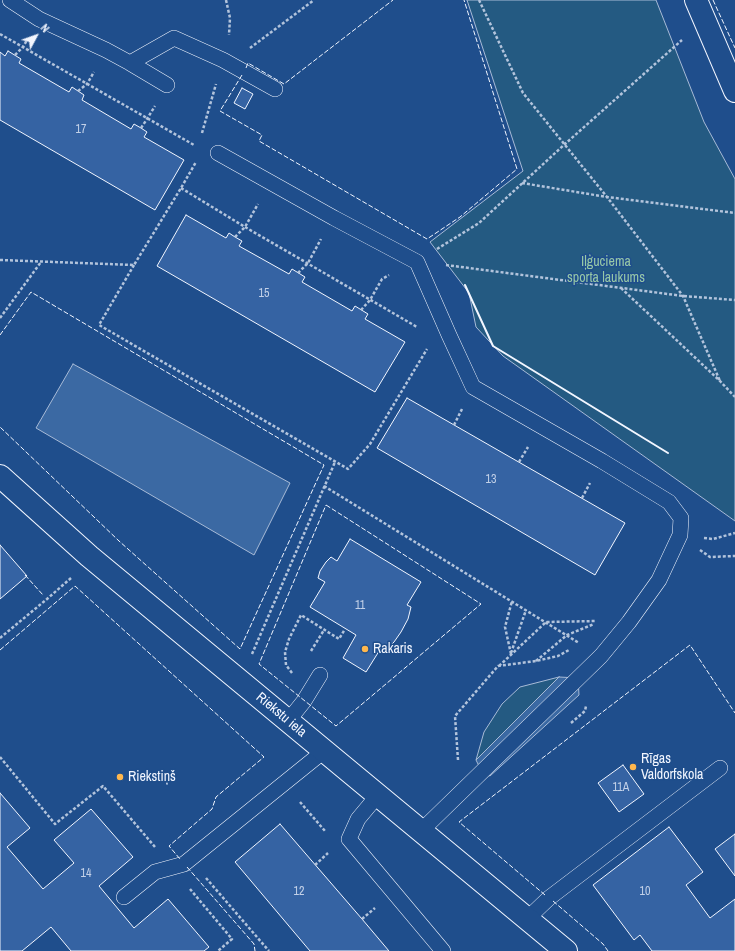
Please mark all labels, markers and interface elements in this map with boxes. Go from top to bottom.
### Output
north arrow [16,16,56,56]
text: N [38,21,52,35]
house number: 17 [76,123,86,137]
park label: Iļģuciema sporta laukums [567,254,645,286]
house number: 15 [259,287,269,301]
house number: 13 [486,473,496,487]
house number: 11 [355,599,365,613]
place label: Rakaris [373,641,413,657]
marker: Rakaris [360,644,370,654]
street label: Riekstu iela [252,689,310,741]
place label: Rīgas Valdorfskola [641,751,703,784]
marker: Rīgas Valdorfskola [628,762,638,772]
place label: Riekstiņš [128,769,176,785]
marker: Riekstiņš [115,772,125,782]
house number: 11A [613,781,629,795]
house number: 14 [81,867,91,881]
house number: 12 [294,885,304,899]
house number: 10 [640,885,650,899]

